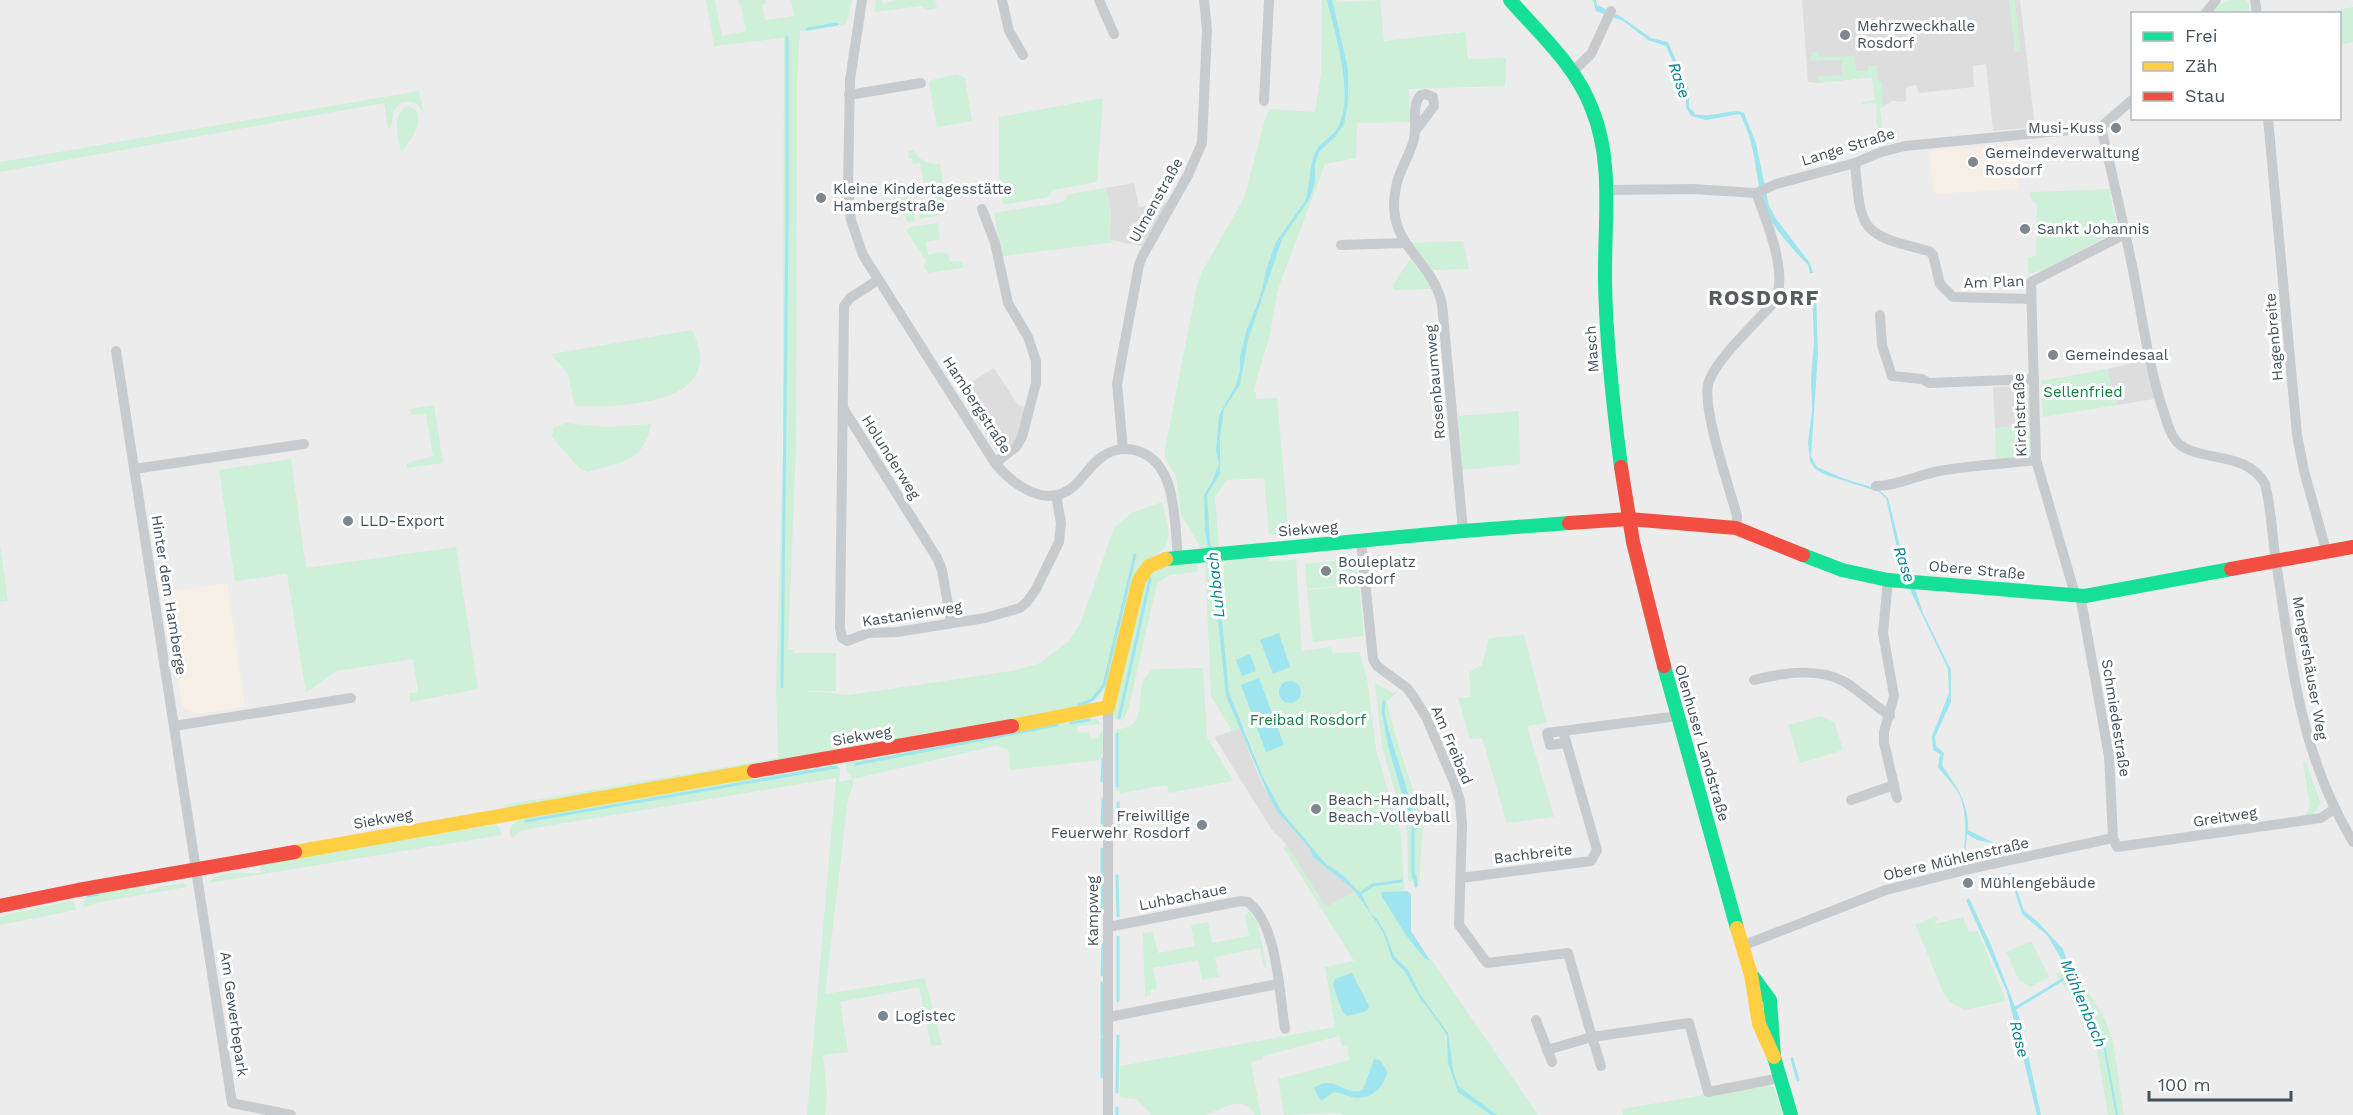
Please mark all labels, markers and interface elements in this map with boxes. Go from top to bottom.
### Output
legend [2131,12,2341,120]
place label: Mehrzweckhalle Rosdorf [1857,17,1975,52]
text: Frei [2185,25,2217,46]
marker: Mehrzweckhalle Rosdorf [1838,28,1852,42]
text: Zäh [2185,55,2218,76]
water label: Rase [1665,60,1695,101]
text: Stau [2185,85,2225,106]
place label: Musi-Kuss [2028,119,2104,137]
marker: Musi-Kuss [2109,121,2123,135]
street label: Lange Straße [1799,124,1897,170]
place label: Gemeindeverwaltung Rosdorf [1985,144,2139,179]
street label: Ulmenstraße [1125,155,1187,245]
marker: Gemeindeverwaltung Rosdorf [1966,155,1980,169]
place label: Kleine Kindertagesstätte Hambergstraße [833,180,1012,215]
marker: Kleine Kindertagesstätte Hambergstraße [814,191,828,205]
place label: Sankt Johannis [2037,220,2149,238]
marker: Sankt Johannis [2018,222,2032,236]
street label: Am Plan [1963,272,2025,292]
district label: ROSDORF [1708,285,1820,310]
street label: Hagenbreite [2261,292,2287,382]
street label: Rosenbaumweg [1421,324,1449,440]
street label: Masch [1581,325,1603,373]
place label: Gemeindesaal [2065,346,2169,364]
marker: Gemeindesaal [2046,348,2060,362]
street label: Hambergstraße [939,353,1015,457]
street label: Kirchstraße [2010,373,2030,457]
park label: Sellenfried [2043,383,2123,401]
street label: Holunderweg [858,411,924,503]
place label: LLD-Export [360,512,445,530]
street label: Hinter dem Hamberge [147,514,191,676]
marker: LLD-Export [341,514,355,528]
street label: Siekweg [1278,517,1338,541]
water label: Rase [1890,544,1920,585]
water label: Luhbach [1203,551,1228,619]
place label: Bouleplatz Rosdorf [1338,553,1416,588]
street label: Obere Straße [1928,557,2026,583]
marker: Bouleplatz Rosdorf [1319,564,1333,578]
street label: Mengershäuser Weg [2288,595,2332,741]
street label: Kastanienweg [861,597,963,631]
street label: Schmiedestraße [2098,658,2134,778]
street label: Olenhuser Landstraße [1671,662,1733,824]
street label: Am Freibad [1427,703,1477,787]
park label: Freibad Rosdorf [1250,711,1366,729]
street label: Siekweg [831,722,893,750]
place label: Beach-Handball, Beach-Volleyball [1328,791,1450,826]
marker: Beach-Handball, Beach-Volleyball [1309,802,1323,816]
street label: Greitweg [2192,803,2258,831]
street label: Siekweg [352,805,414,833]
place label: Freiwillige Feuerwehr Rosdorf [1051,807,1190,842]
marker: Freiwillige Feuerwehr Rosdorf [1195,818,1209,832]
street label: Obere Mühlenstraße [1881,833,2031,885]
street label: Bachbreite [1493,840,1573,868]
place label: Mühlengebäude [1980,874,2096,892]
street label: Kampweg [1084,876,1102,946]
marker: Mühlengebäude [1961,876,1975,890]
street label: Luhbachaue [1137,880,1229,914]
street label: Am Gewerbepark [216,950,252,1078]
water label: Mühlenbach [2056,956,2111,1050]
place label: Logistec [895,1007,956,1025]
marker: Logistec [876,1009,890,1023]
water label: Rase [2006,1019,2033,1059]
scale bar [2149,1064,2292,1102]
text: 100 m [2158,1074,2211,1095]

